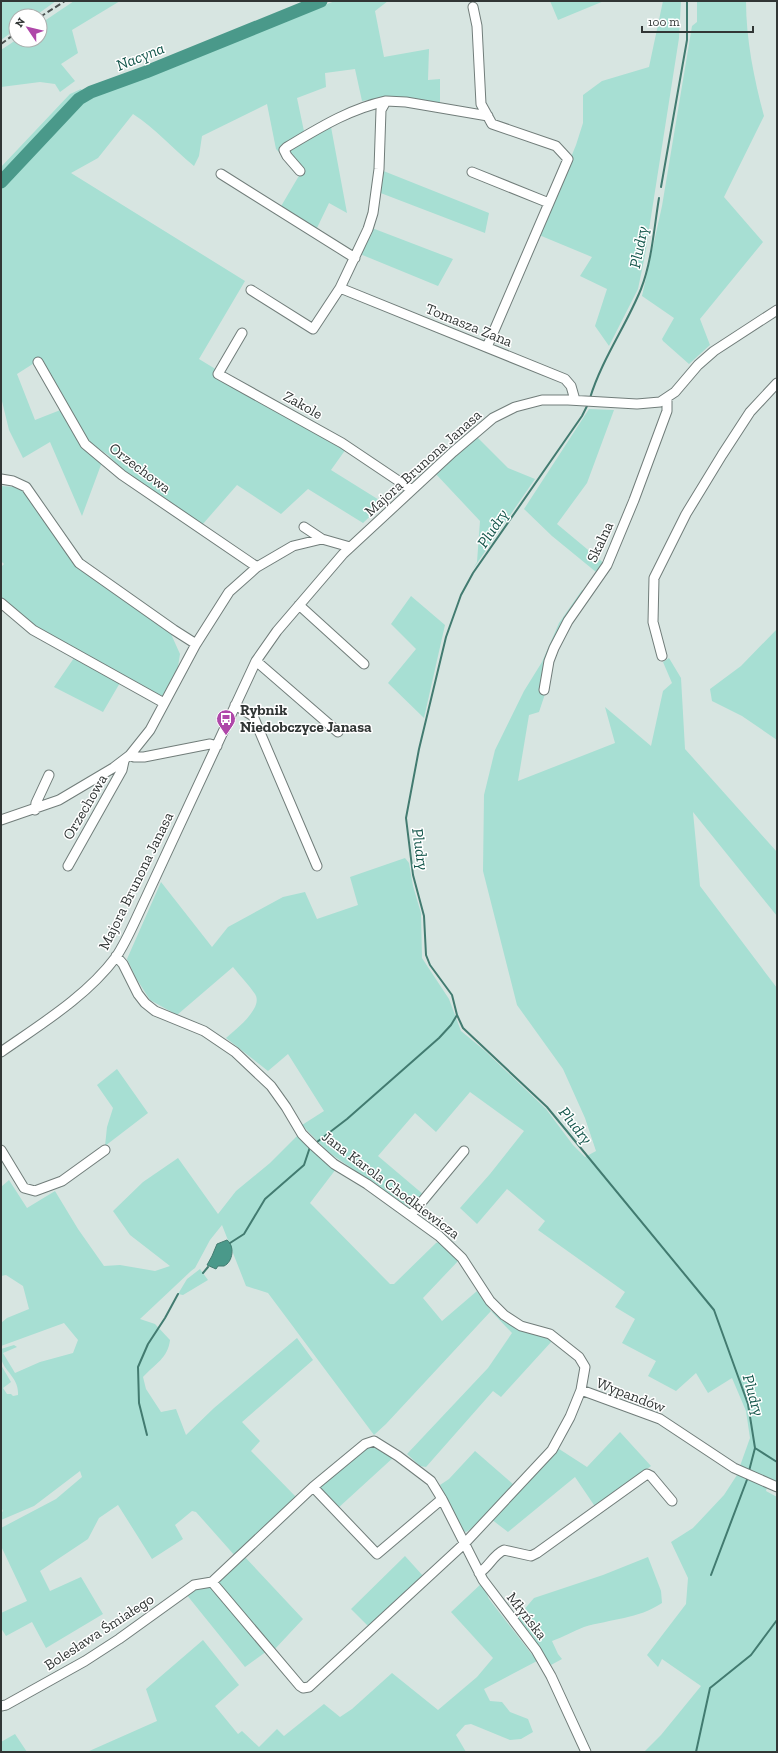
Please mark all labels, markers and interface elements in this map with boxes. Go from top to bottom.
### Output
north arrow [8,8,48,48]
scale bar [642,8,753,34]
text: N [12,15,28,30]
text: 100 m [648,15,680,29]
water label: Nacyna [113,38,167,75]
water label: Pludry [625,224,652,270]
street label: Tomasza Zana [423,299,515,351]
street label: Zakole [280,387,326,423]
street label: Majora Brunona Janasa [361,406,485,520]
street label: Orzechowa [105,439,175,497]
water label: Pludry [473,505,512,551]
street label: Skalna [583,519,617,565]
place label: Rybnik Niedobczyce Janasa [240,701,372,736]
bus stop icon: Rybnik Niedobczyce Janasa [215,708,237,736]
street label: Orzechowa [59,771,111,843]
street label: Majora Brunona Janasa [95,809,177,953]
water label: Pludry [408,827,433,872]
water label: Pludry [555,1103,597,1148]
street label: Jana Karola Chodkiewicza [318,1127,464,1243]
water label: Pludry [739,1372,769,1419]
street label: Wypandów [594,1374,669,1417]
street label: Młyńska [503,1589,551,1643]
street label: Bolesława Śmiałego [41,1590,157,1674]

